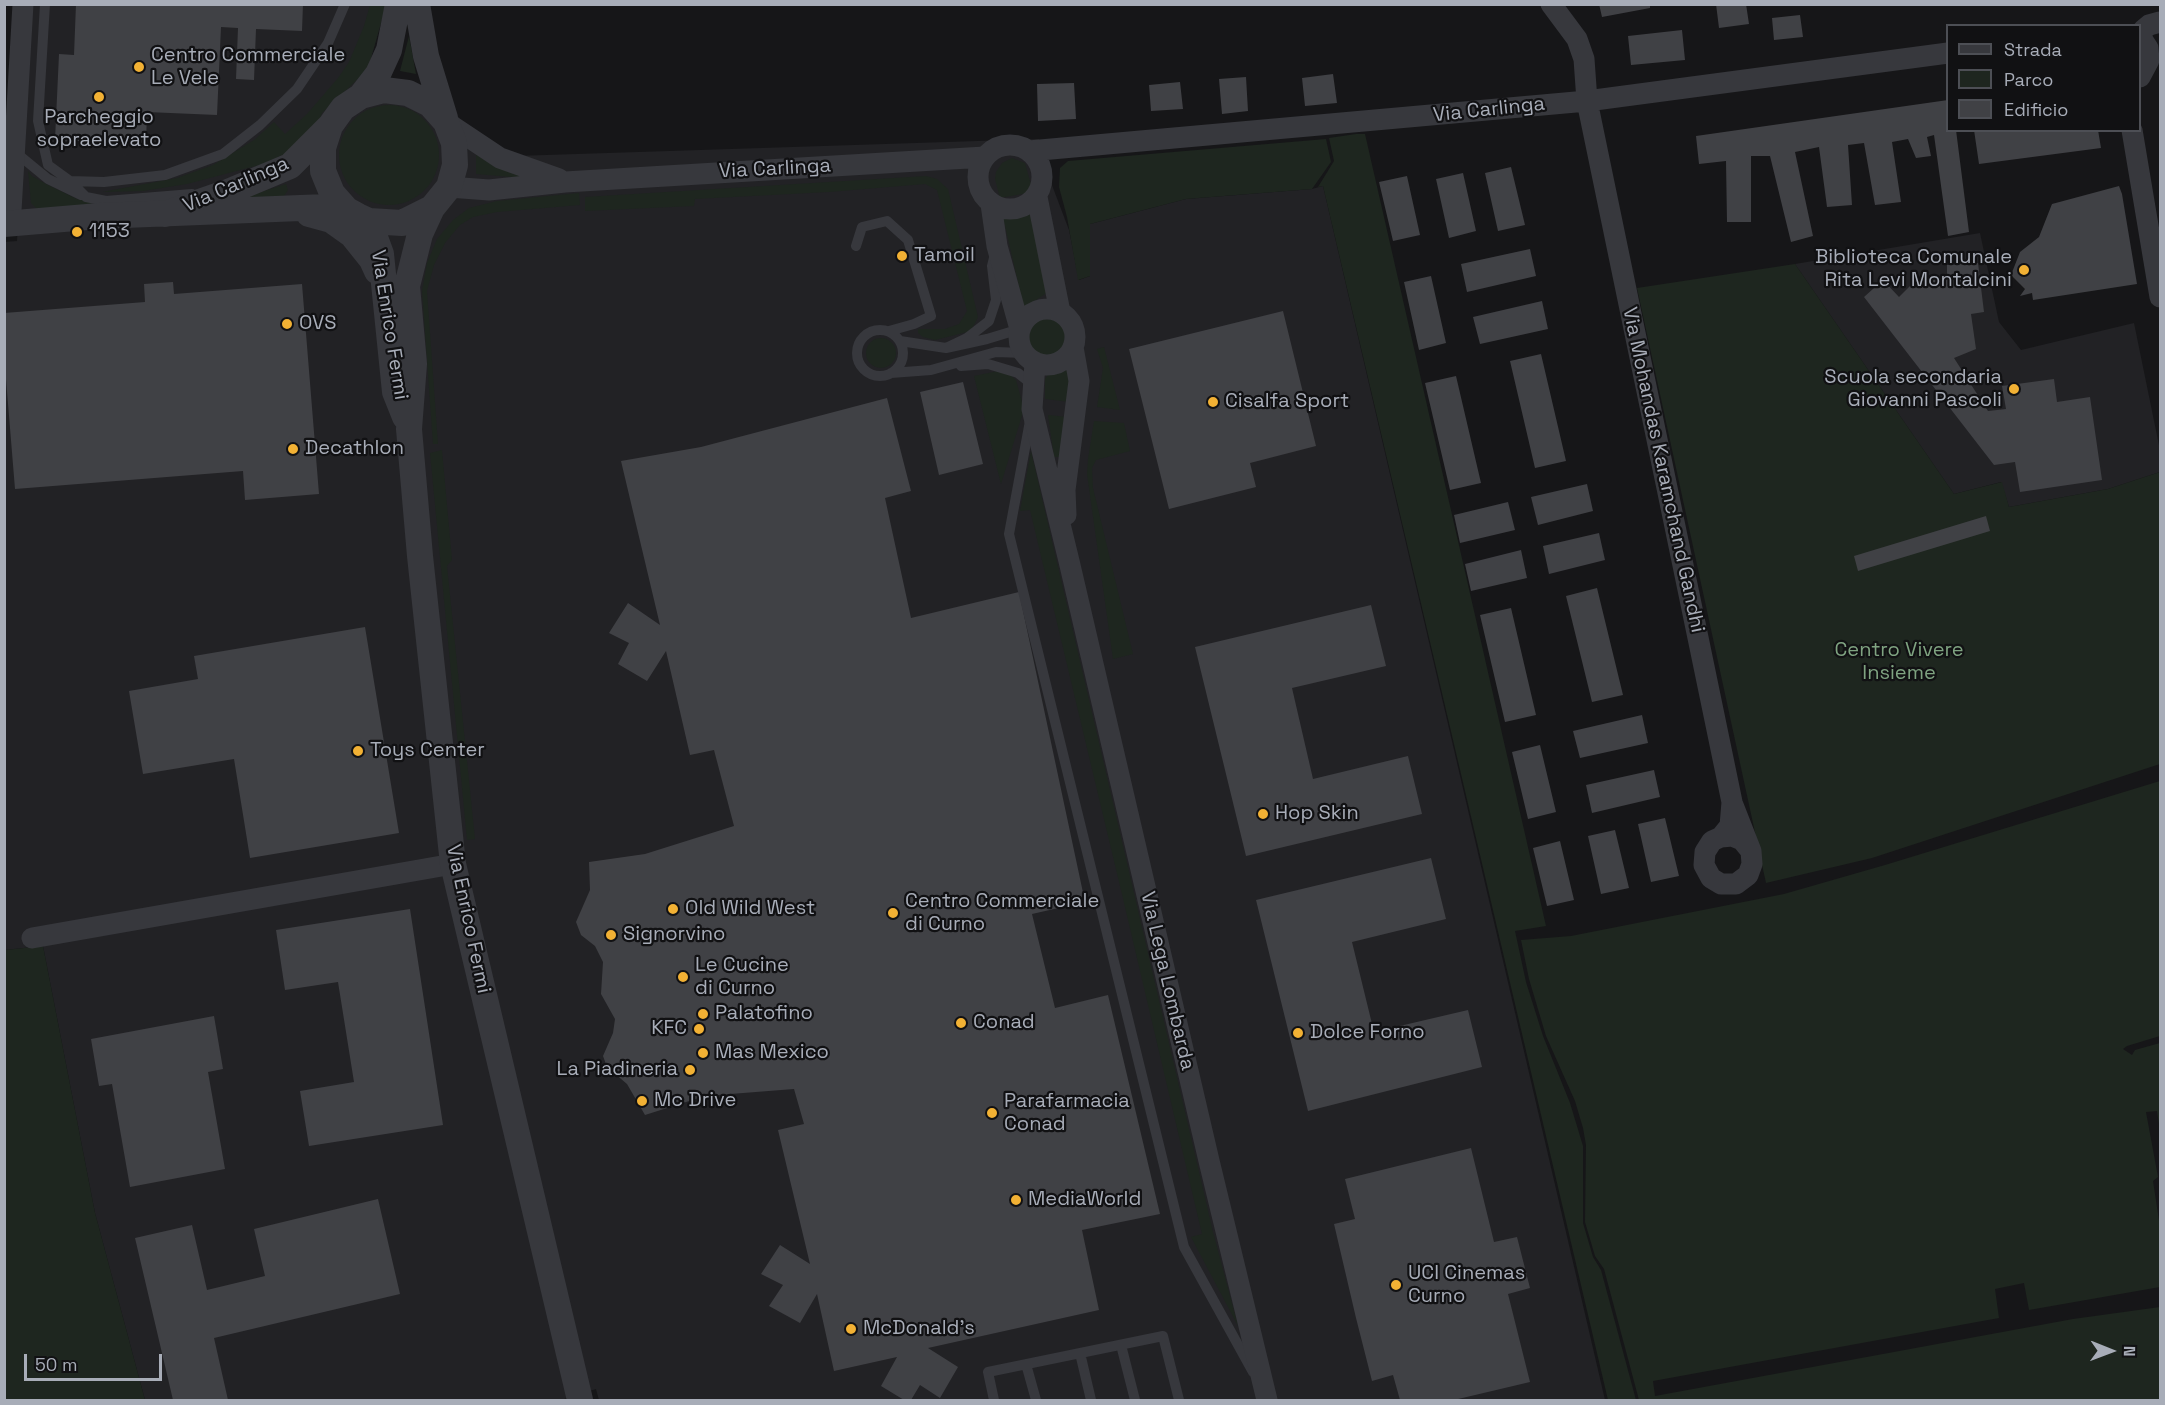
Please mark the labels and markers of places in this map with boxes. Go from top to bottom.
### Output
place label: Centro Commerciale Le Vele [151,44,345,91]
marker: Centro Commerciale Le Vele [132,60,146,74]
marker: Parcheggio sopraelevato [92,90,106,104]
place label: Parcheggio sopraelevato [37,106,161,153]
place label: 1153 [89,220,130,244]
marker: 1153 [70,225,84,239]
place label: Tamoil [914,244,975,268]
place label: Biblioteca Comunale Rita Levi Montalcini [1815,246,2012,293]
marker: Tamoil [895,249,909,263]
marker: Biblioteca Comunale Rita Levi Montalcini [2017,263,2031,277]
place label: OVS [299,312,336,336]
marker: OVS [280,317,294,331]
place label: Scuola secondaria Giovanni Pascoli [1824,366,2002,413]
marker: Scuola secondaria Giovanni Pascoli [2007,382,2021,396]
place label: Cisalfa Sport [1225,390,1349,414]
marker: Cisalfa Sport [1206,395,1220,409]
place label: Decathlon [305,437,404,461]
marker: Decathlon [286,442,300,456]
place label: Toys Center [370,739,485,763]
marker: Toys Center [351,744,365,758]
place label: Hop Skin [1275,802,1359,826]
marker: Hop Skin [1256,807,1270,821]
place label: Centro Commerciale di Curno [905,890,1099,937]
place label: Old Wild West [685,897,815,921]
marker: Old Wild West [666,902,680,916]
marker: Centro Commerciale di Curno [886,906,900,920]
place label: Signorvino [623,923,725,947]
marker: Signorvino [604,928,618,942]
place label: Le Cucine di Curno [695,954,789,1001]
marker: Le Cucine di Curno [676,970,690,984]
place label: Palatofino [715,1002,813,1026]
marker: Palatofino [696,1007,710,1021]
place label: Conad [973,1011,1035,1035]
marker: Conad [954,1016,968,1030]
place label: KFC [651,1017,687,1041]
place label: Dolce Forno [1310,1021,1425,1045]
marker: KFC [692,1022,706,1036]
marker: Dolce Forno [1291,1026,1305,1040]
place label: Mas Mexico [715,1041,829,1065]
marker: Mas Mexico [696,1046,710,1060]
place label: La Piadineria [556,1058,678,1082]
marker: La Piadineria [683,1063,697,1077]
place label: Mc Drive [654,1089,736,1113]
place label: Parafarmacia Conad [1004,1090,1130,1137]
marker: Mc Drive [635,1094,649,1108]
marker: Parafarmacia Conad [985,1106,999,1120]
place label: MediaWorld [1028,1188,1141,1212]
marker: MediaWorld [1009,1193,1023,1207]
place label: UCI Cinemas Curno [1408,1262,1525,1309]
marker: UCI Cinemas Curno [1389,1278,1403,1292]
place label: McDonald's [863,1317,975,1341]
marker: McDonald's [844,1322,858,1336]

